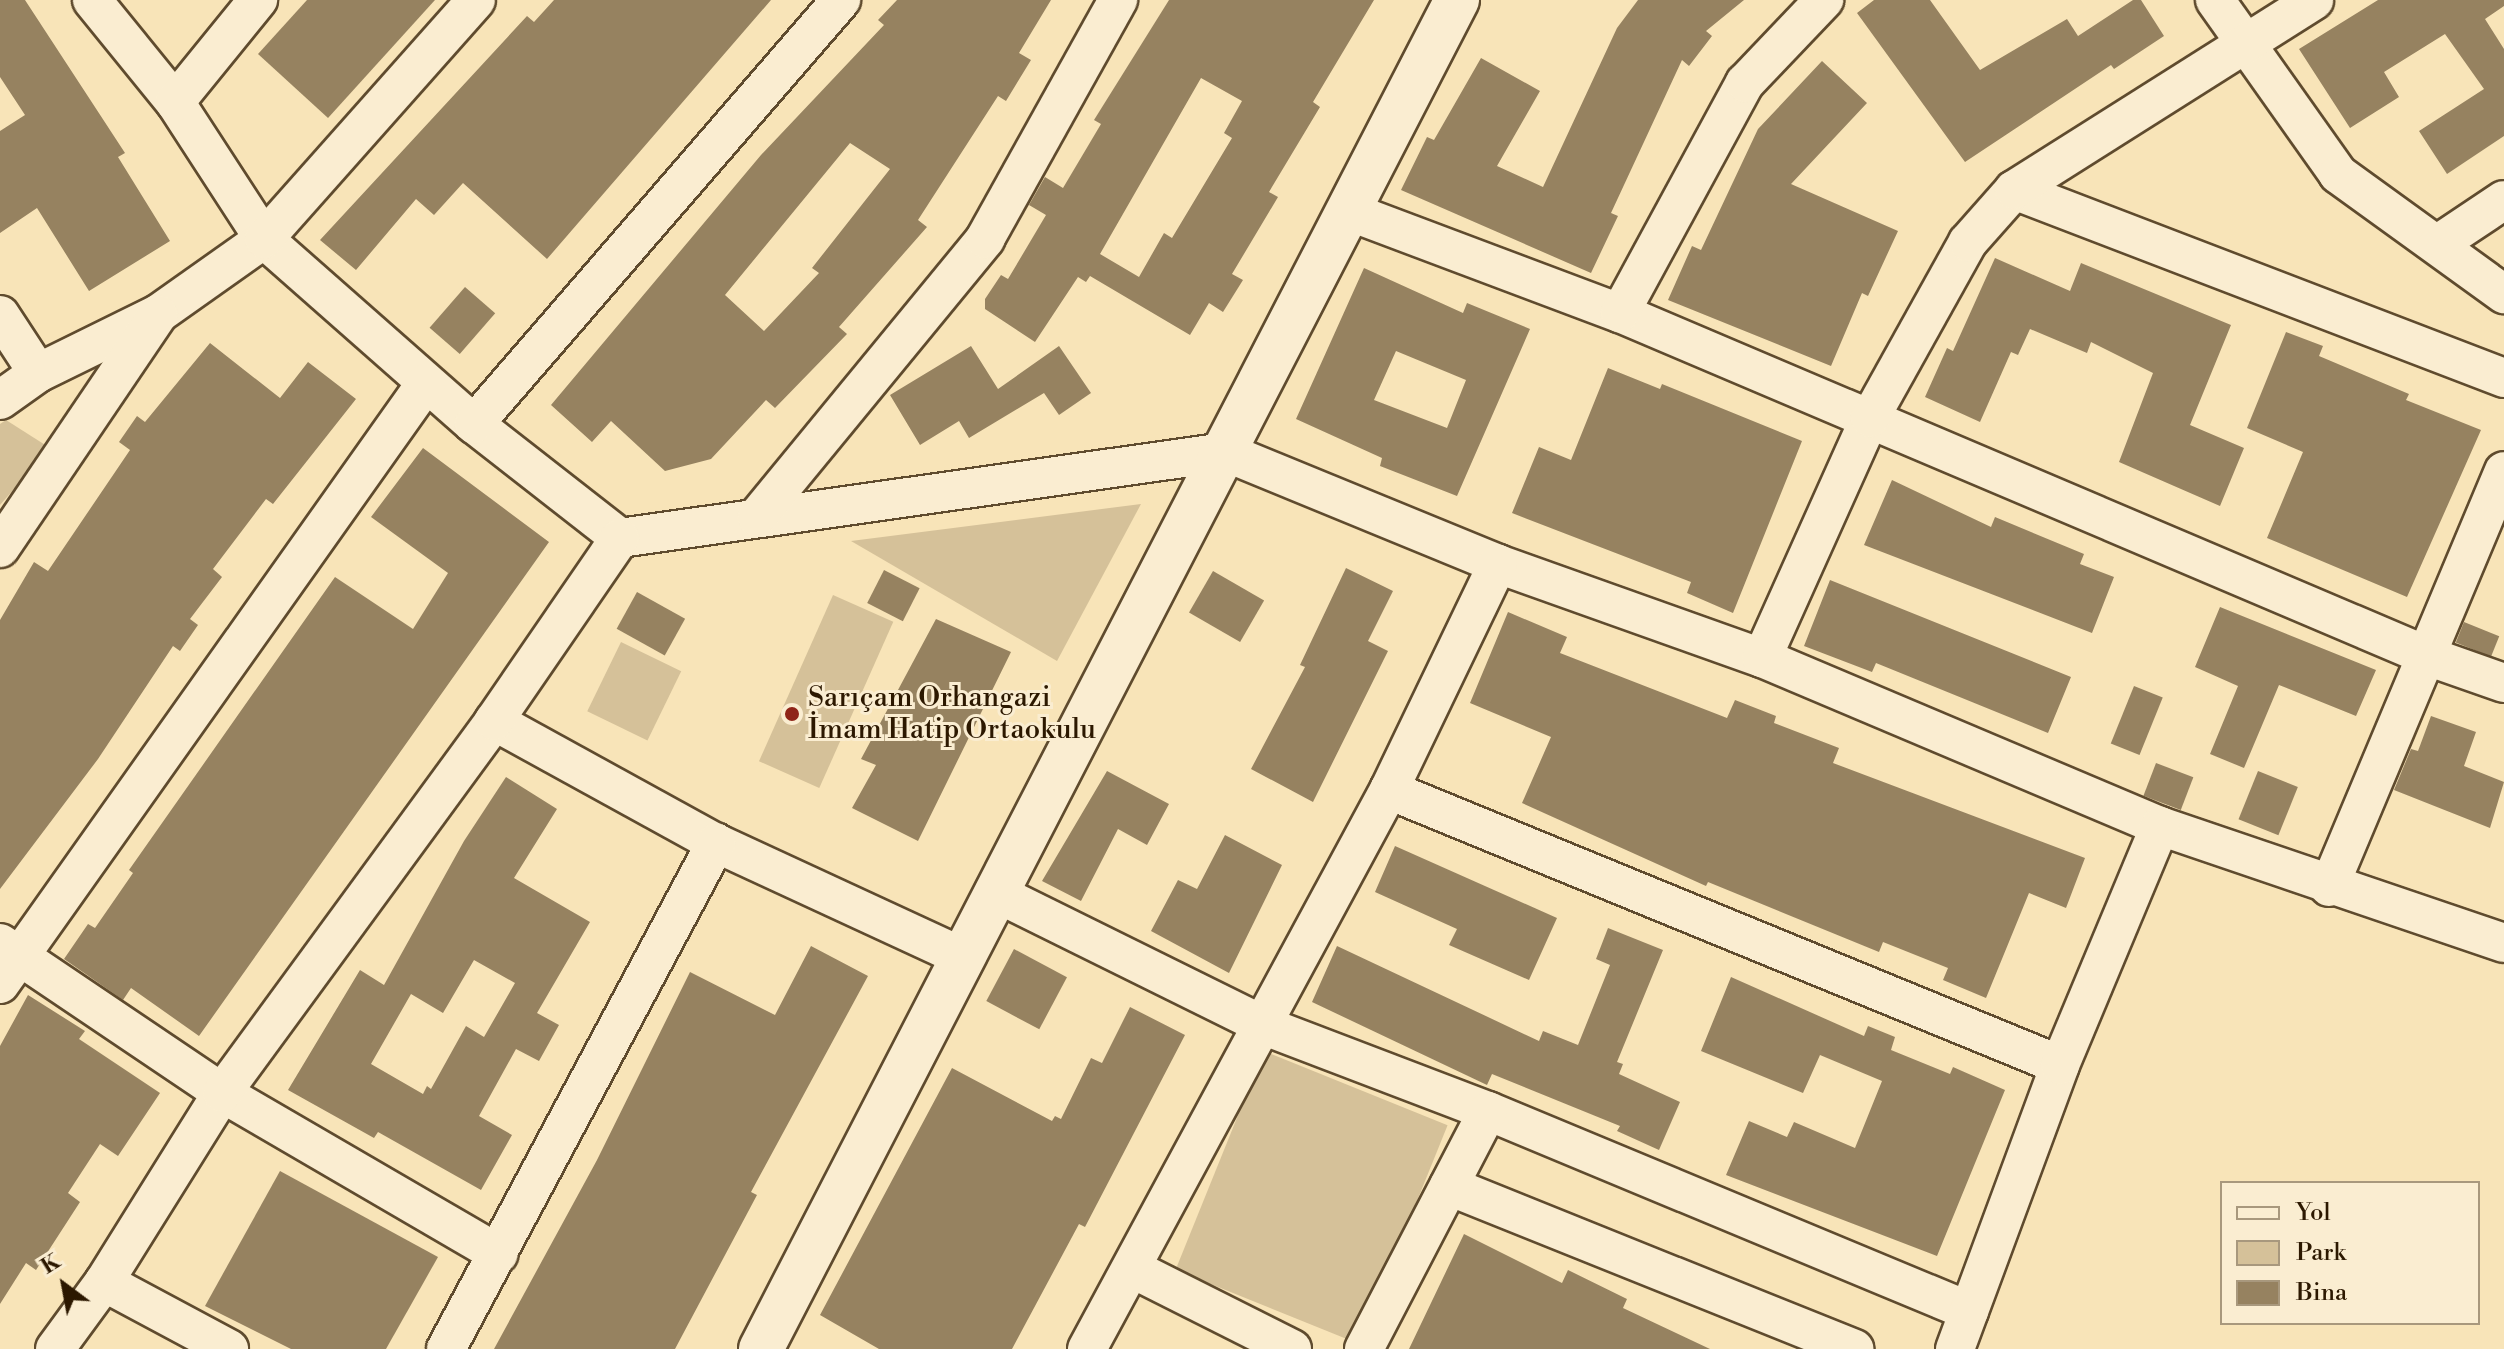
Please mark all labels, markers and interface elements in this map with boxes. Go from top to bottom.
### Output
place label: Sarıçam Orhangazi İmam Hatip Ortaokulu [808,681,1096,747]
marker: Sarıçam Orhangazi İmam Hatip Ortaokulu [783,705,801,723]
legend [2220,1181,2480,1325]
text: Yol [2296,1198,2331,1228]
text: Park [2296,1238,2346,1268]
north arrow [24,1245,104,1325]
text: K [36,1248,66,1280]
text: Bina [2296,1278,2347,1308]

